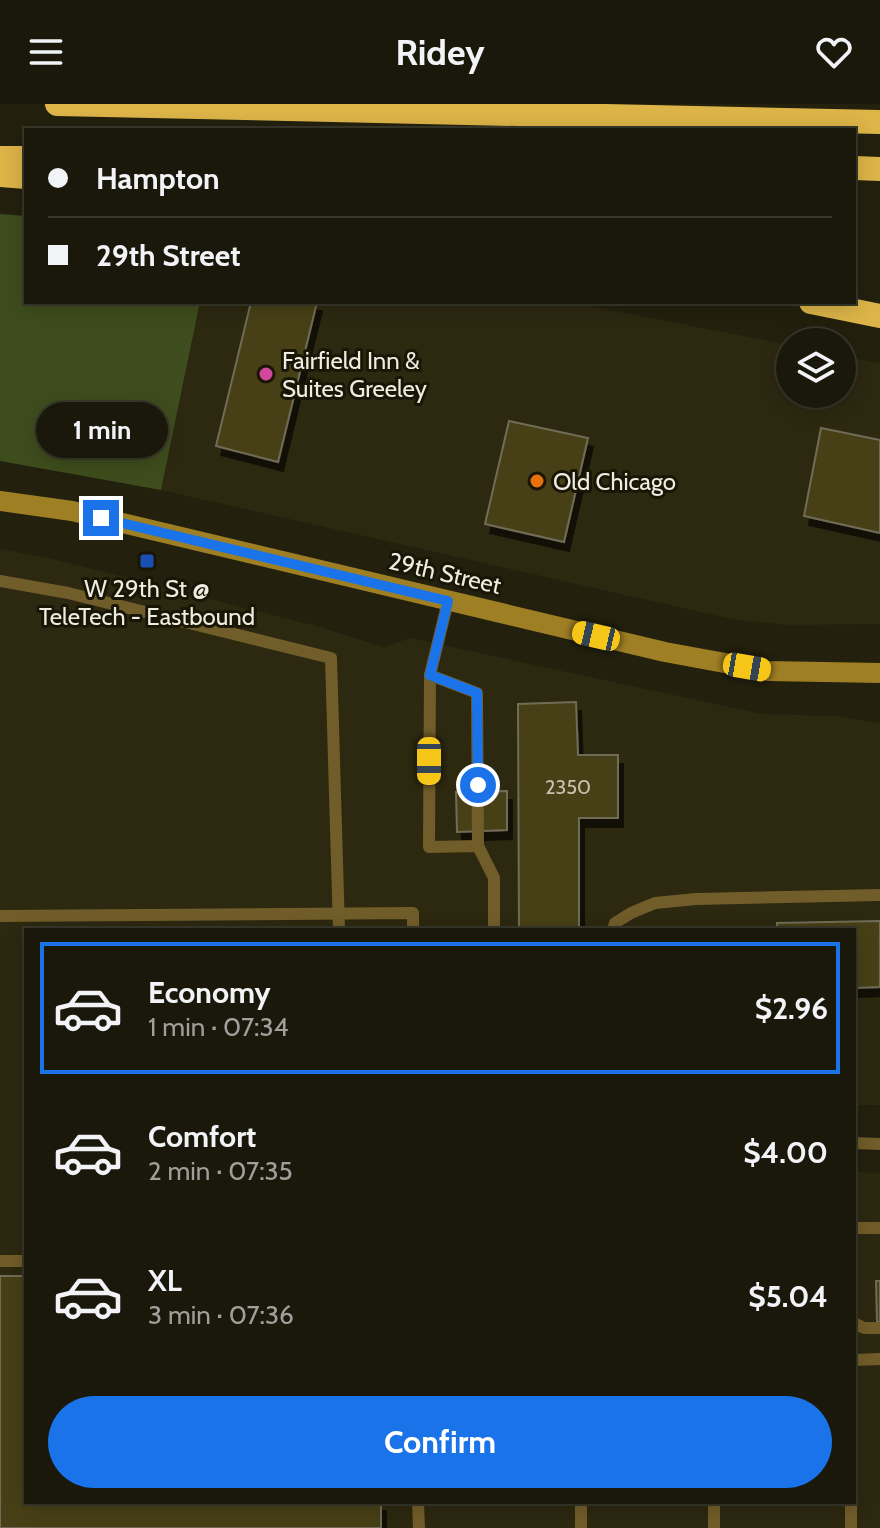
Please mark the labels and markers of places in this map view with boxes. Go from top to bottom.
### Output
place label: Fairfield Inn & Suites Greeley [282,346,427,403]
marker: Fairfield Inn & Suites Greeley [257,365,275,383]
place label: Old Chicago [553,467,676,496]
marker: Old Chicago [528,472,546,490]
marker: W 29th St @ TeleTech - Eastbound [138,552,156,570]
place label: W 29th St @ TeleTech - Eastbound [39,574,255,631]

